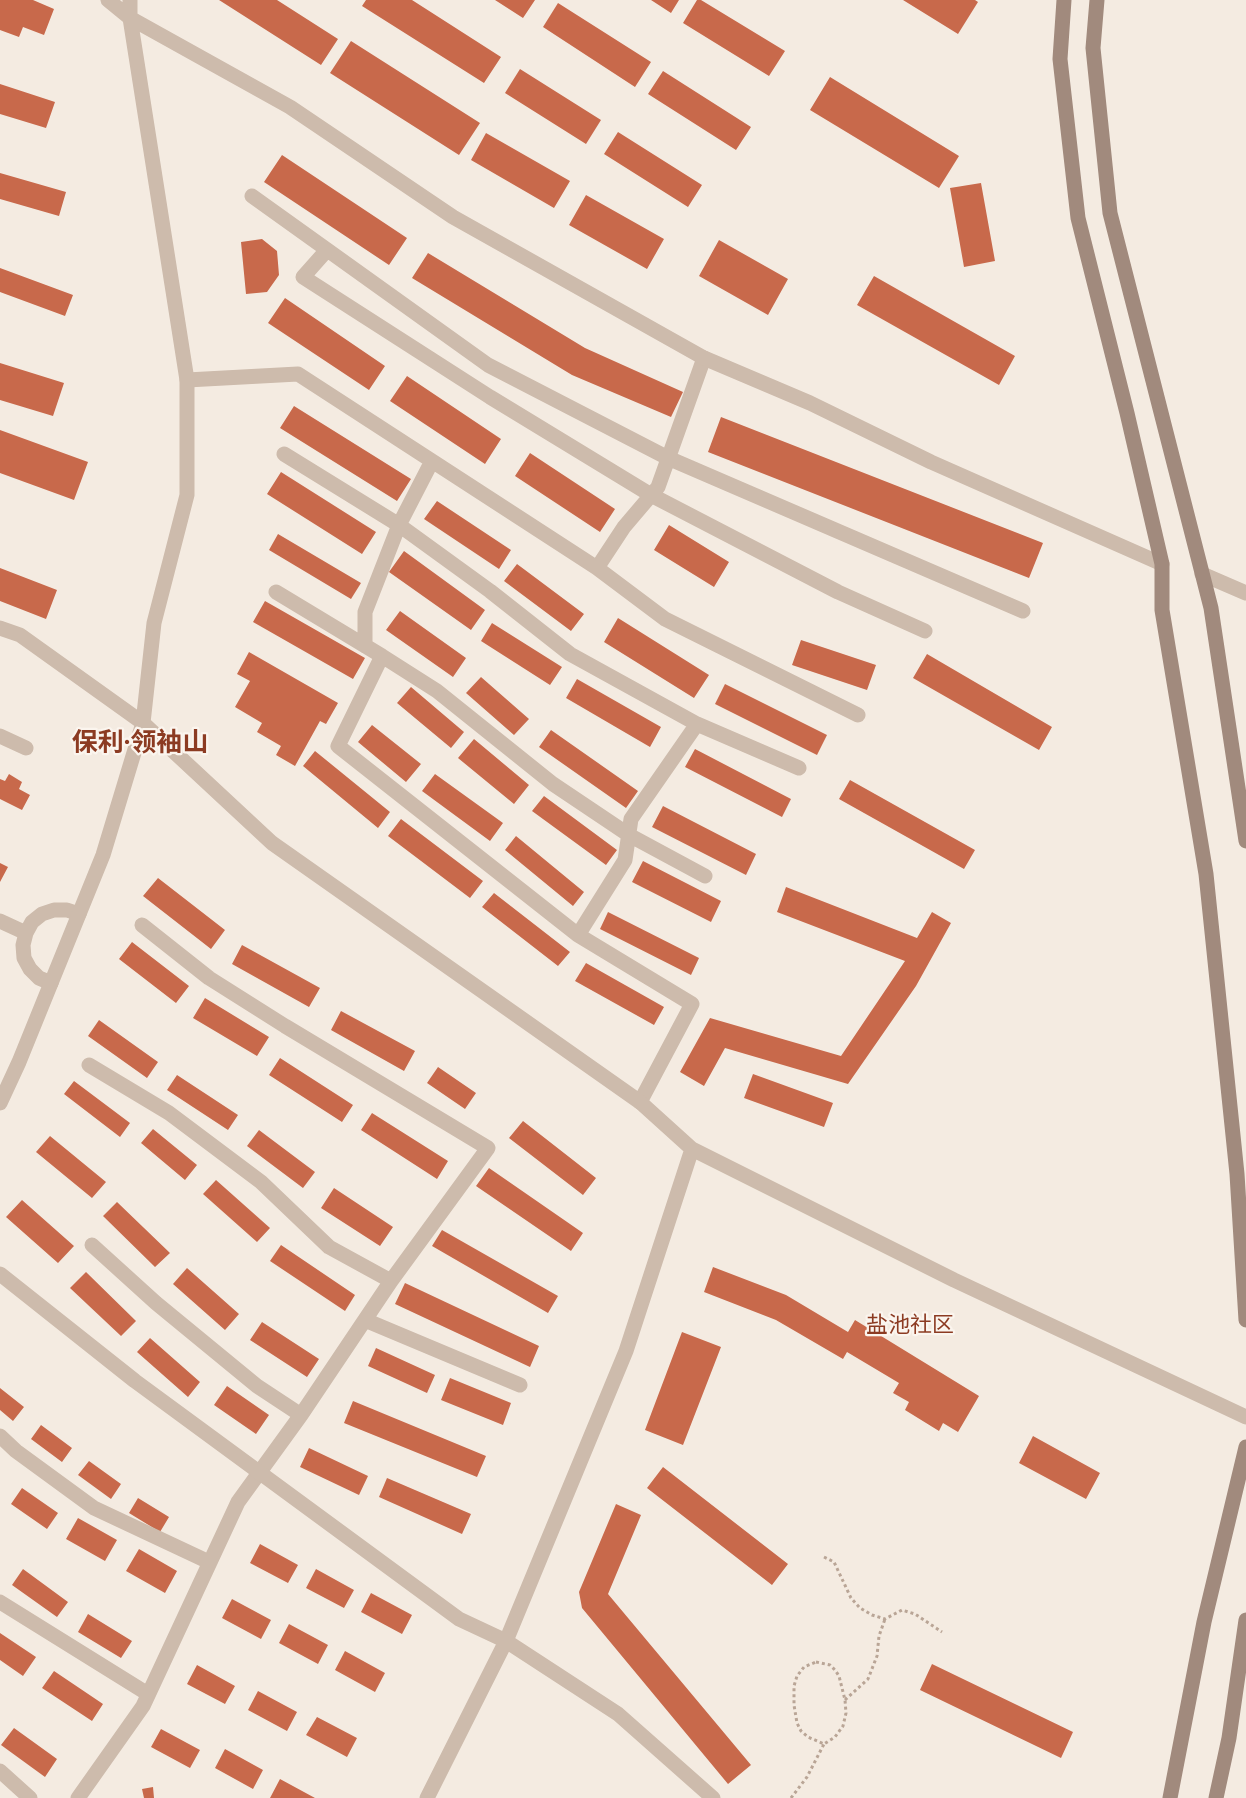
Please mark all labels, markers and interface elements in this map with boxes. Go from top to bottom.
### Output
district label: 保利·领袖山 [72,728,208,760]
district label: 盐池社区 [866,1313,954,1339]

